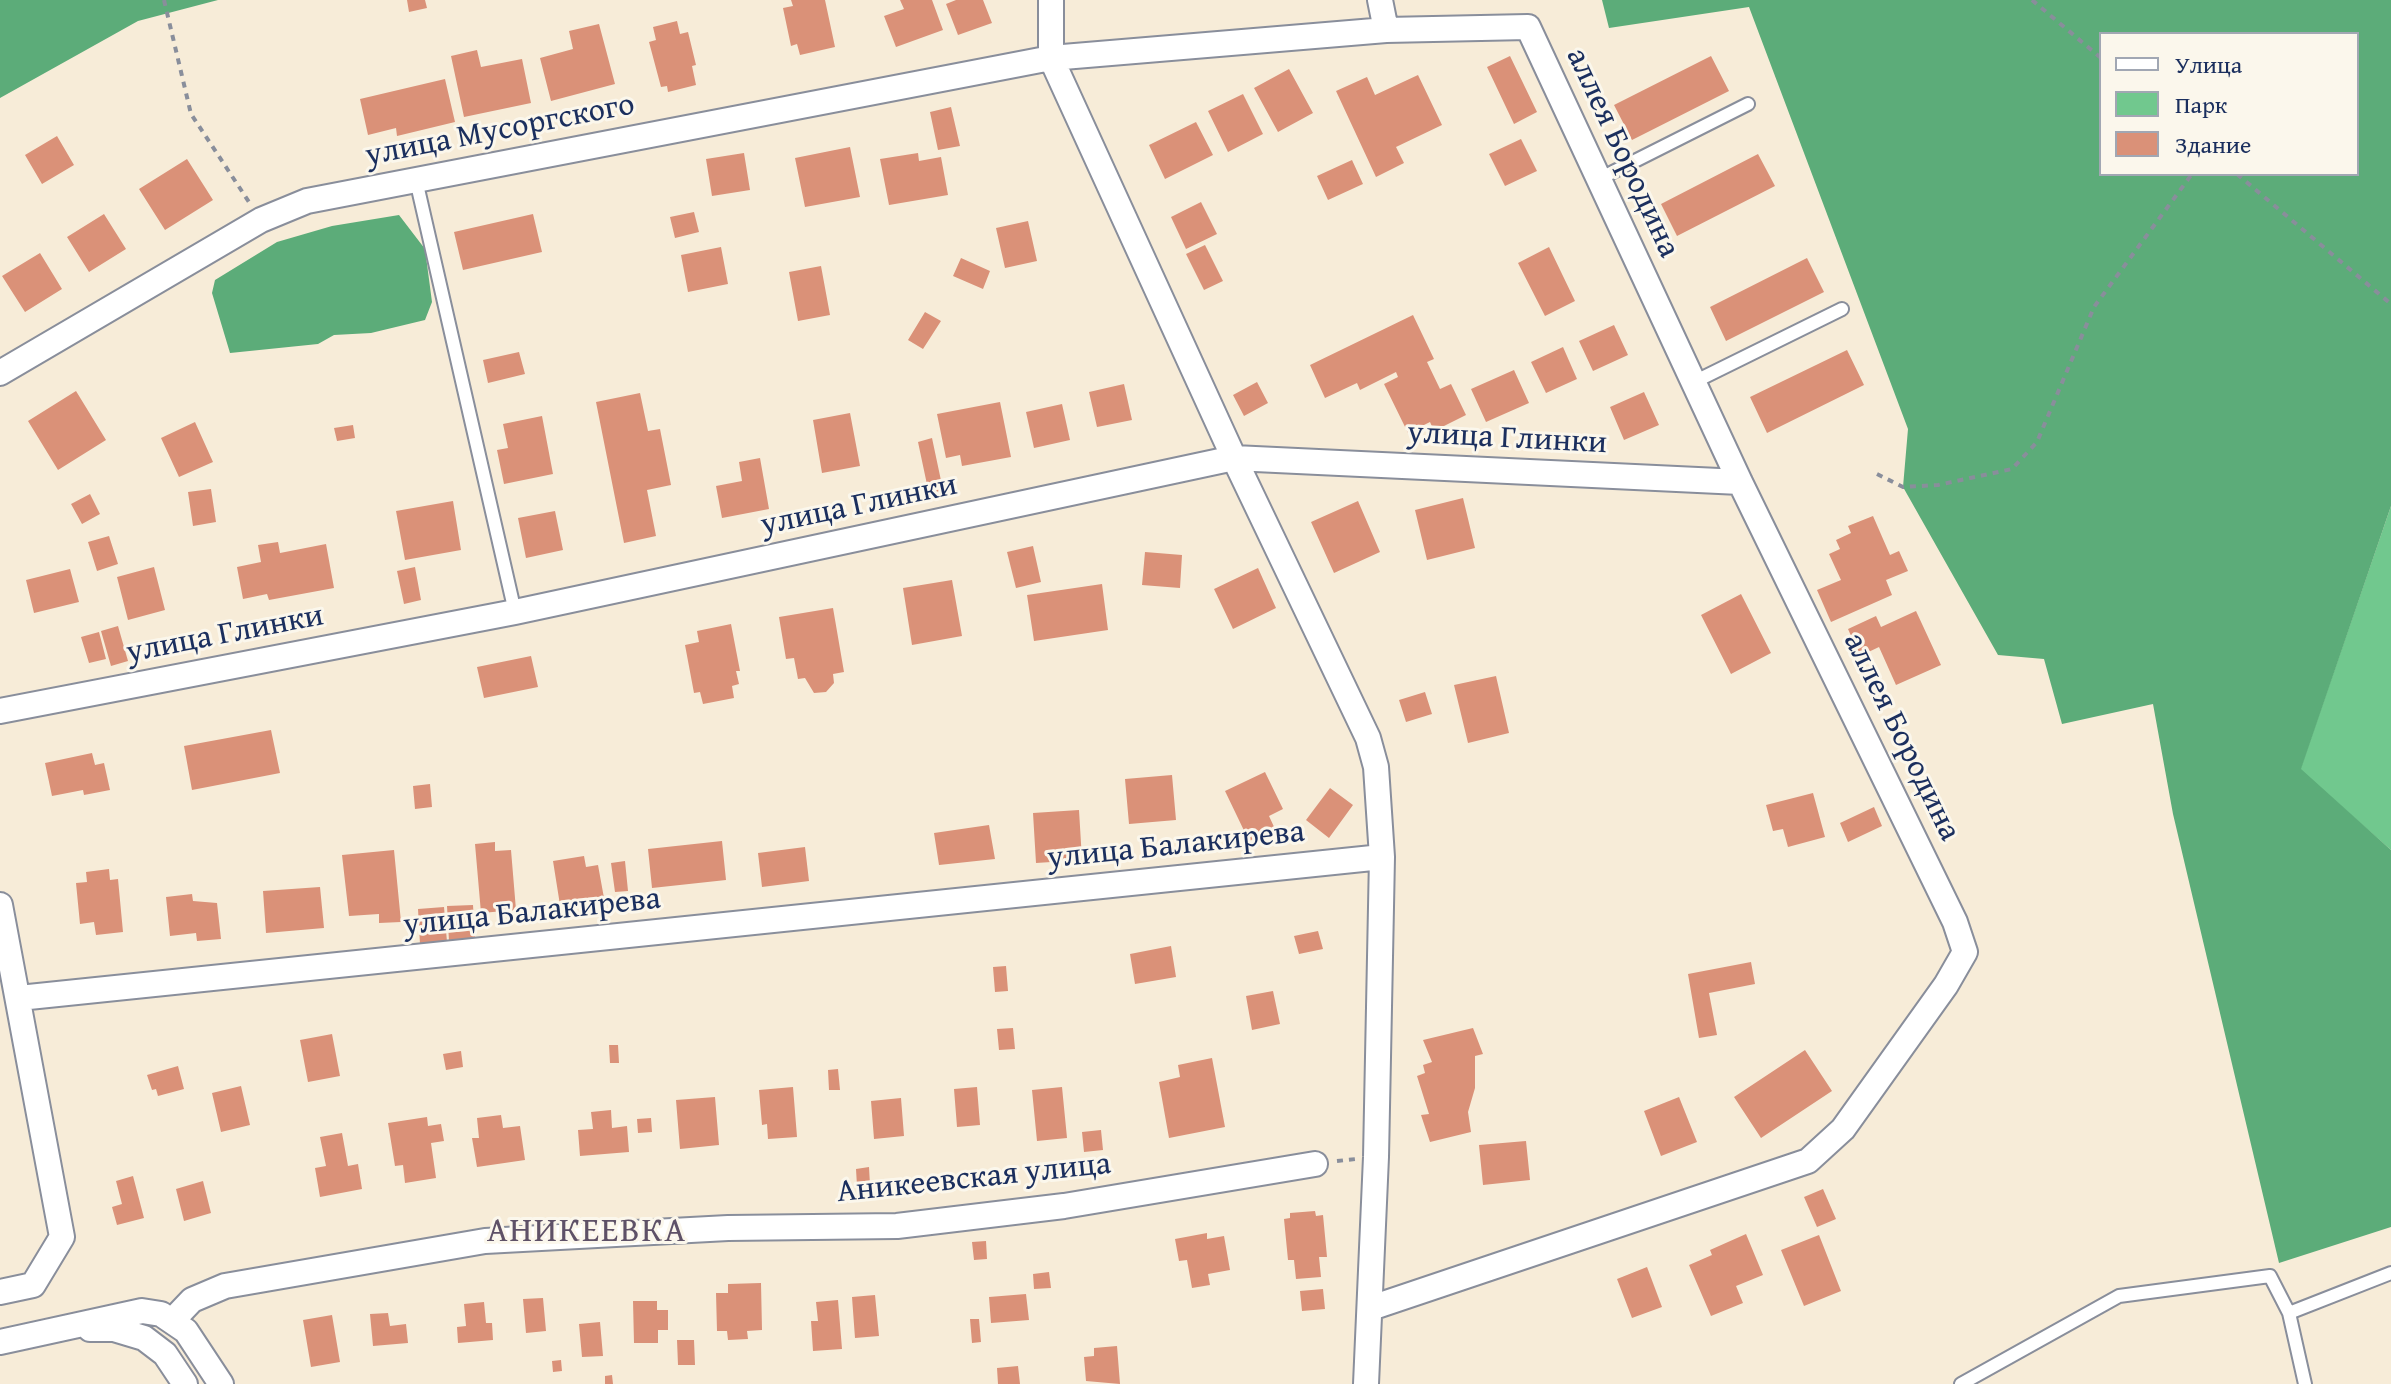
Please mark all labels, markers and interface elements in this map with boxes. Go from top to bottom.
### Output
legend [2099,32,2359,176]
street label: аллея Бородина [1557,42,1687,264]
text: Улица [2175,47,2242,82]
street label: улица Мусоргского [362,86,638,176]
text: Парк [2175,87,2227,122]
text: Здание [2175,127,2251,162]
street label: улица Глинки [1406,415,1608,463]
street label: улица Глинки [757,466,961,546]
street label: улица Глинки [123,597,327,673]
street label: аллея Бородина [1834,627,1968,847]
street label: улица Балакирева [1045,813,1307,879]
street label: улица Балакирева [401,880,663,946]
street label: Аникеевская улица [835,1146,1113,1212]
district label: АНИКЕЕВКА [487,1212,687,1252]

